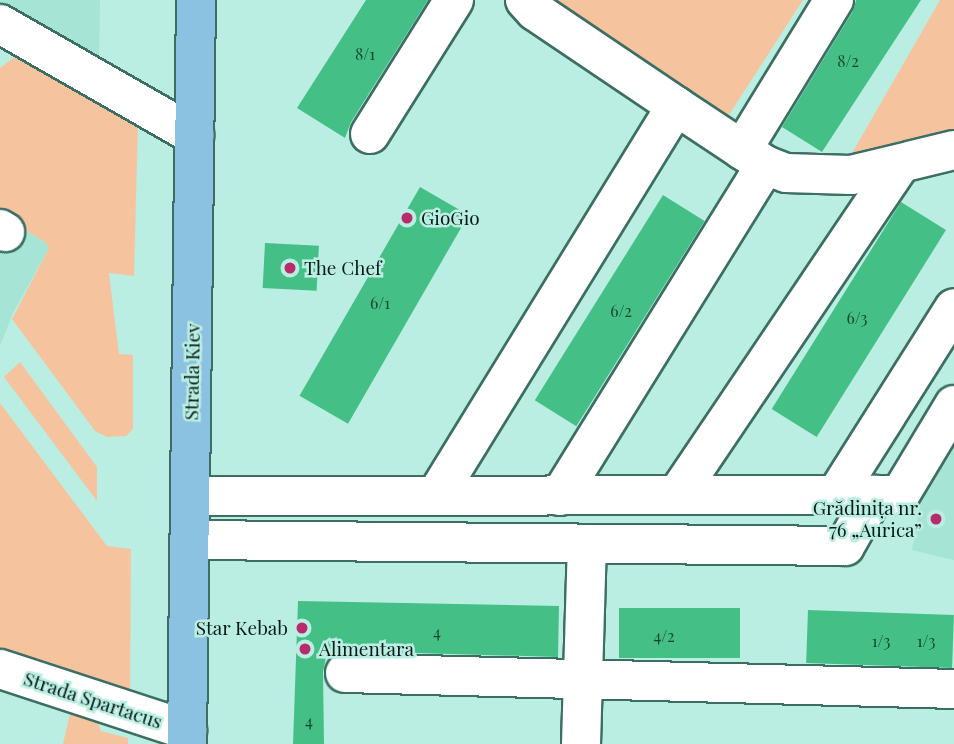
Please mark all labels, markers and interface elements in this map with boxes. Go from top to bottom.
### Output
house number: 8/1 [355,44,375,64]
house number: 8/2 [837,51,859,71]
place label: GioGio [421,207,480,229]
marker: GioGio [399,210,415,226]
place label: The Chef [304,257,381,279]
marker: The Chef [282,260,298,276]
house number: 6/1 [370,293,390,313]
house number: 6/2 [610,301,632,321]
house number: 6/3 [846,308,868,328]
street label: Strada Kiev [180,323,204,421]
place label: Grădinița nr. 76 „Aurica” [812,497,922,541]
marker: Grădinița nr. 76 „Aurica” [928,511,944,527]
place label: Star Kebab [195,617,288,639]
marker: Star Kebab [294,620,310,636]
house number: 4 [433,622,441,642]
house number: 4/2 [653,626,675,646]
house number: 1/3 [872,631,890,651]
house number: 1/3 [917,631,935,651]
place label: Alimentara [319,638,414,660]
marker: Alimentara [297,641,313,657]
street label: Strada Spartacus [21,667,165,733]
house number: 4 [305,711,313,731]

